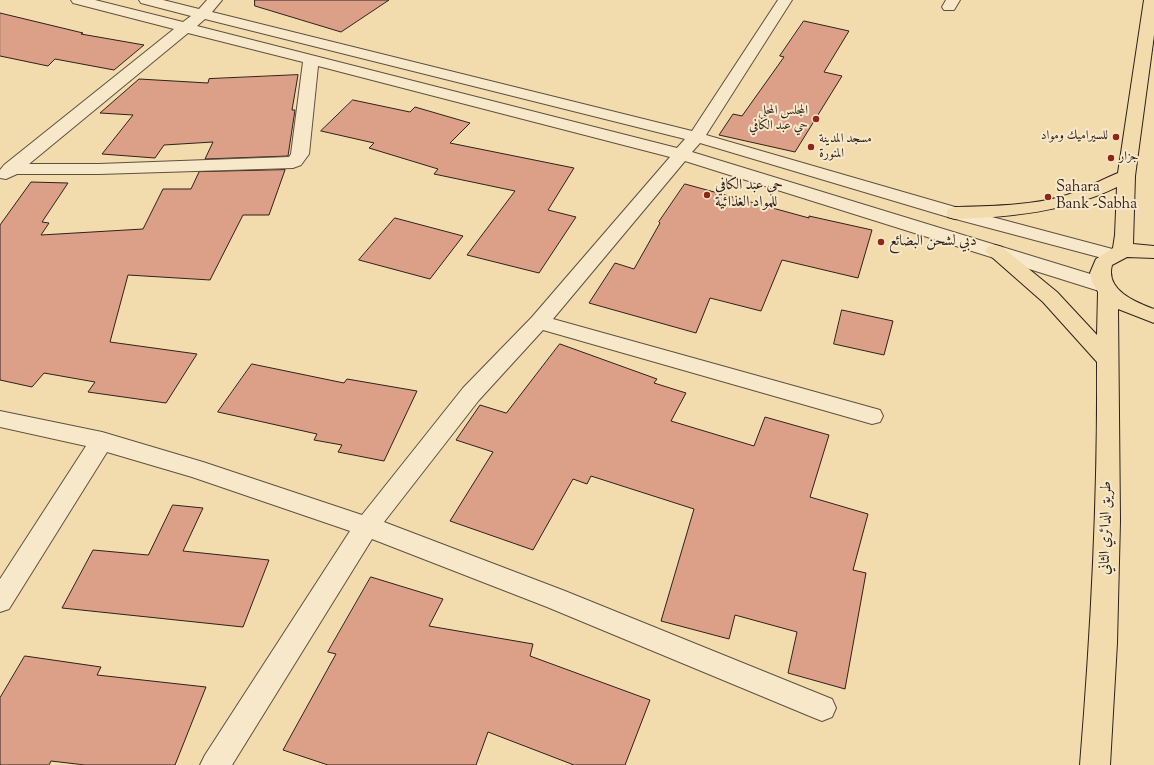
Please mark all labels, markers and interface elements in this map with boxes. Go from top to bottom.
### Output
place label: المجلس المحلي حي عبد الكافي [749,104,808,135]
marker: المجلس المحلي حي عبد الكافي [811,114,821,124]
place label: للسيراميك ومواد [1041,129,1108,145]
place label: مسجد المدينة المنورة [819,132,872,163]
marker: للسيراميك ومواد [1111,132,1121,142]
marker: مسجد المدينة المنورة [806,142,816,152]
place label: جزار [1119,150,1138,166]
marker: جزار [1106,153,1116,163]
place label: حي عبد الكافي للمواد الغذائية [715,177,783,212]
place label: Sahara Bank -Sabha [1056,179,1137,214]
marker: حي عبد الكافي للمواد الغذائية [702,190,712,200]
marker: Sahara Bank -Sabha [1043,192,1053,202]
place label: دبي لشحن البضائع [889,233,977,251]
marker: دبي لشحن البضائع [876,237,886,247]
street label: طريق الدائري الثاني [1097,481,1117,575]

